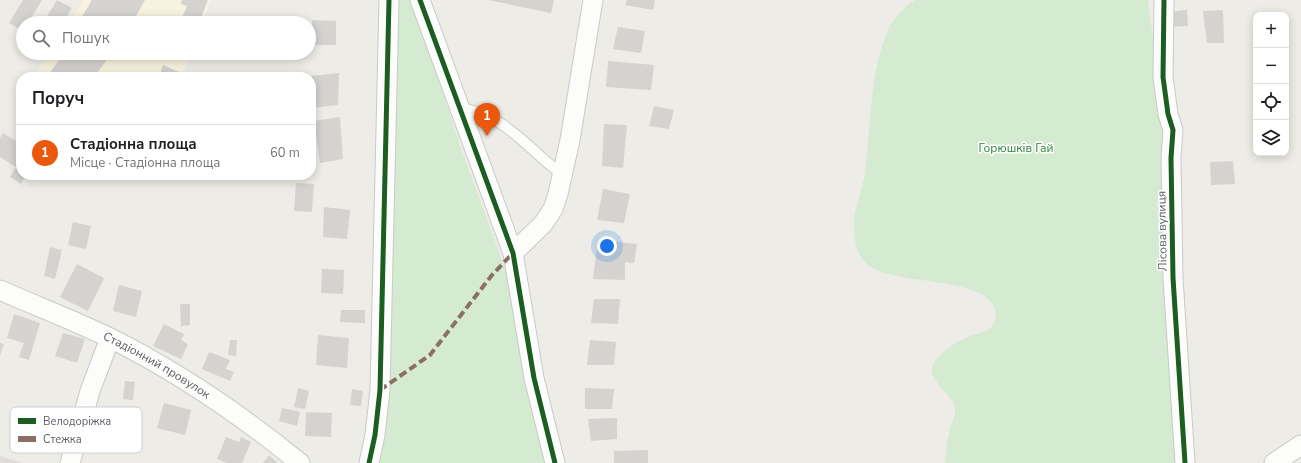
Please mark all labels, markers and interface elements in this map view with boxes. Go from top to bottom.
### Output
map controls [1253,12,1289,156]
button: + [1253,12,1289,48]
search box [16,16,316,60]
icon: search [30,27,52,49]
text: Пошук [62,28,110,48]
button: − [1253,48,1289,84]
button: locate [1253,84,1289,120]
text: Поруч [32,87,84,110]
pin: 1 [474,103,500,136]
button: layers [1253,120,1289,156]
text: Стадіонна площа [70,134,197,154]
park label: Горюшків Гай [978,140,1054,156]
text: 1 [41,144,49,162]
text: 60 m [270,144,300,162]
text: Місце · Стадіонна площа [70,154,220,172]
street label: Лісова вулиця [1153,191,1171,271]
your location [597,236,617,256]
street label: Стадіонний провулок [100,328,214,403]
legend [10,407,142,453]
text: Велодоріжка [43,414,111,429]
text: Стежка [43,432,82,447]

